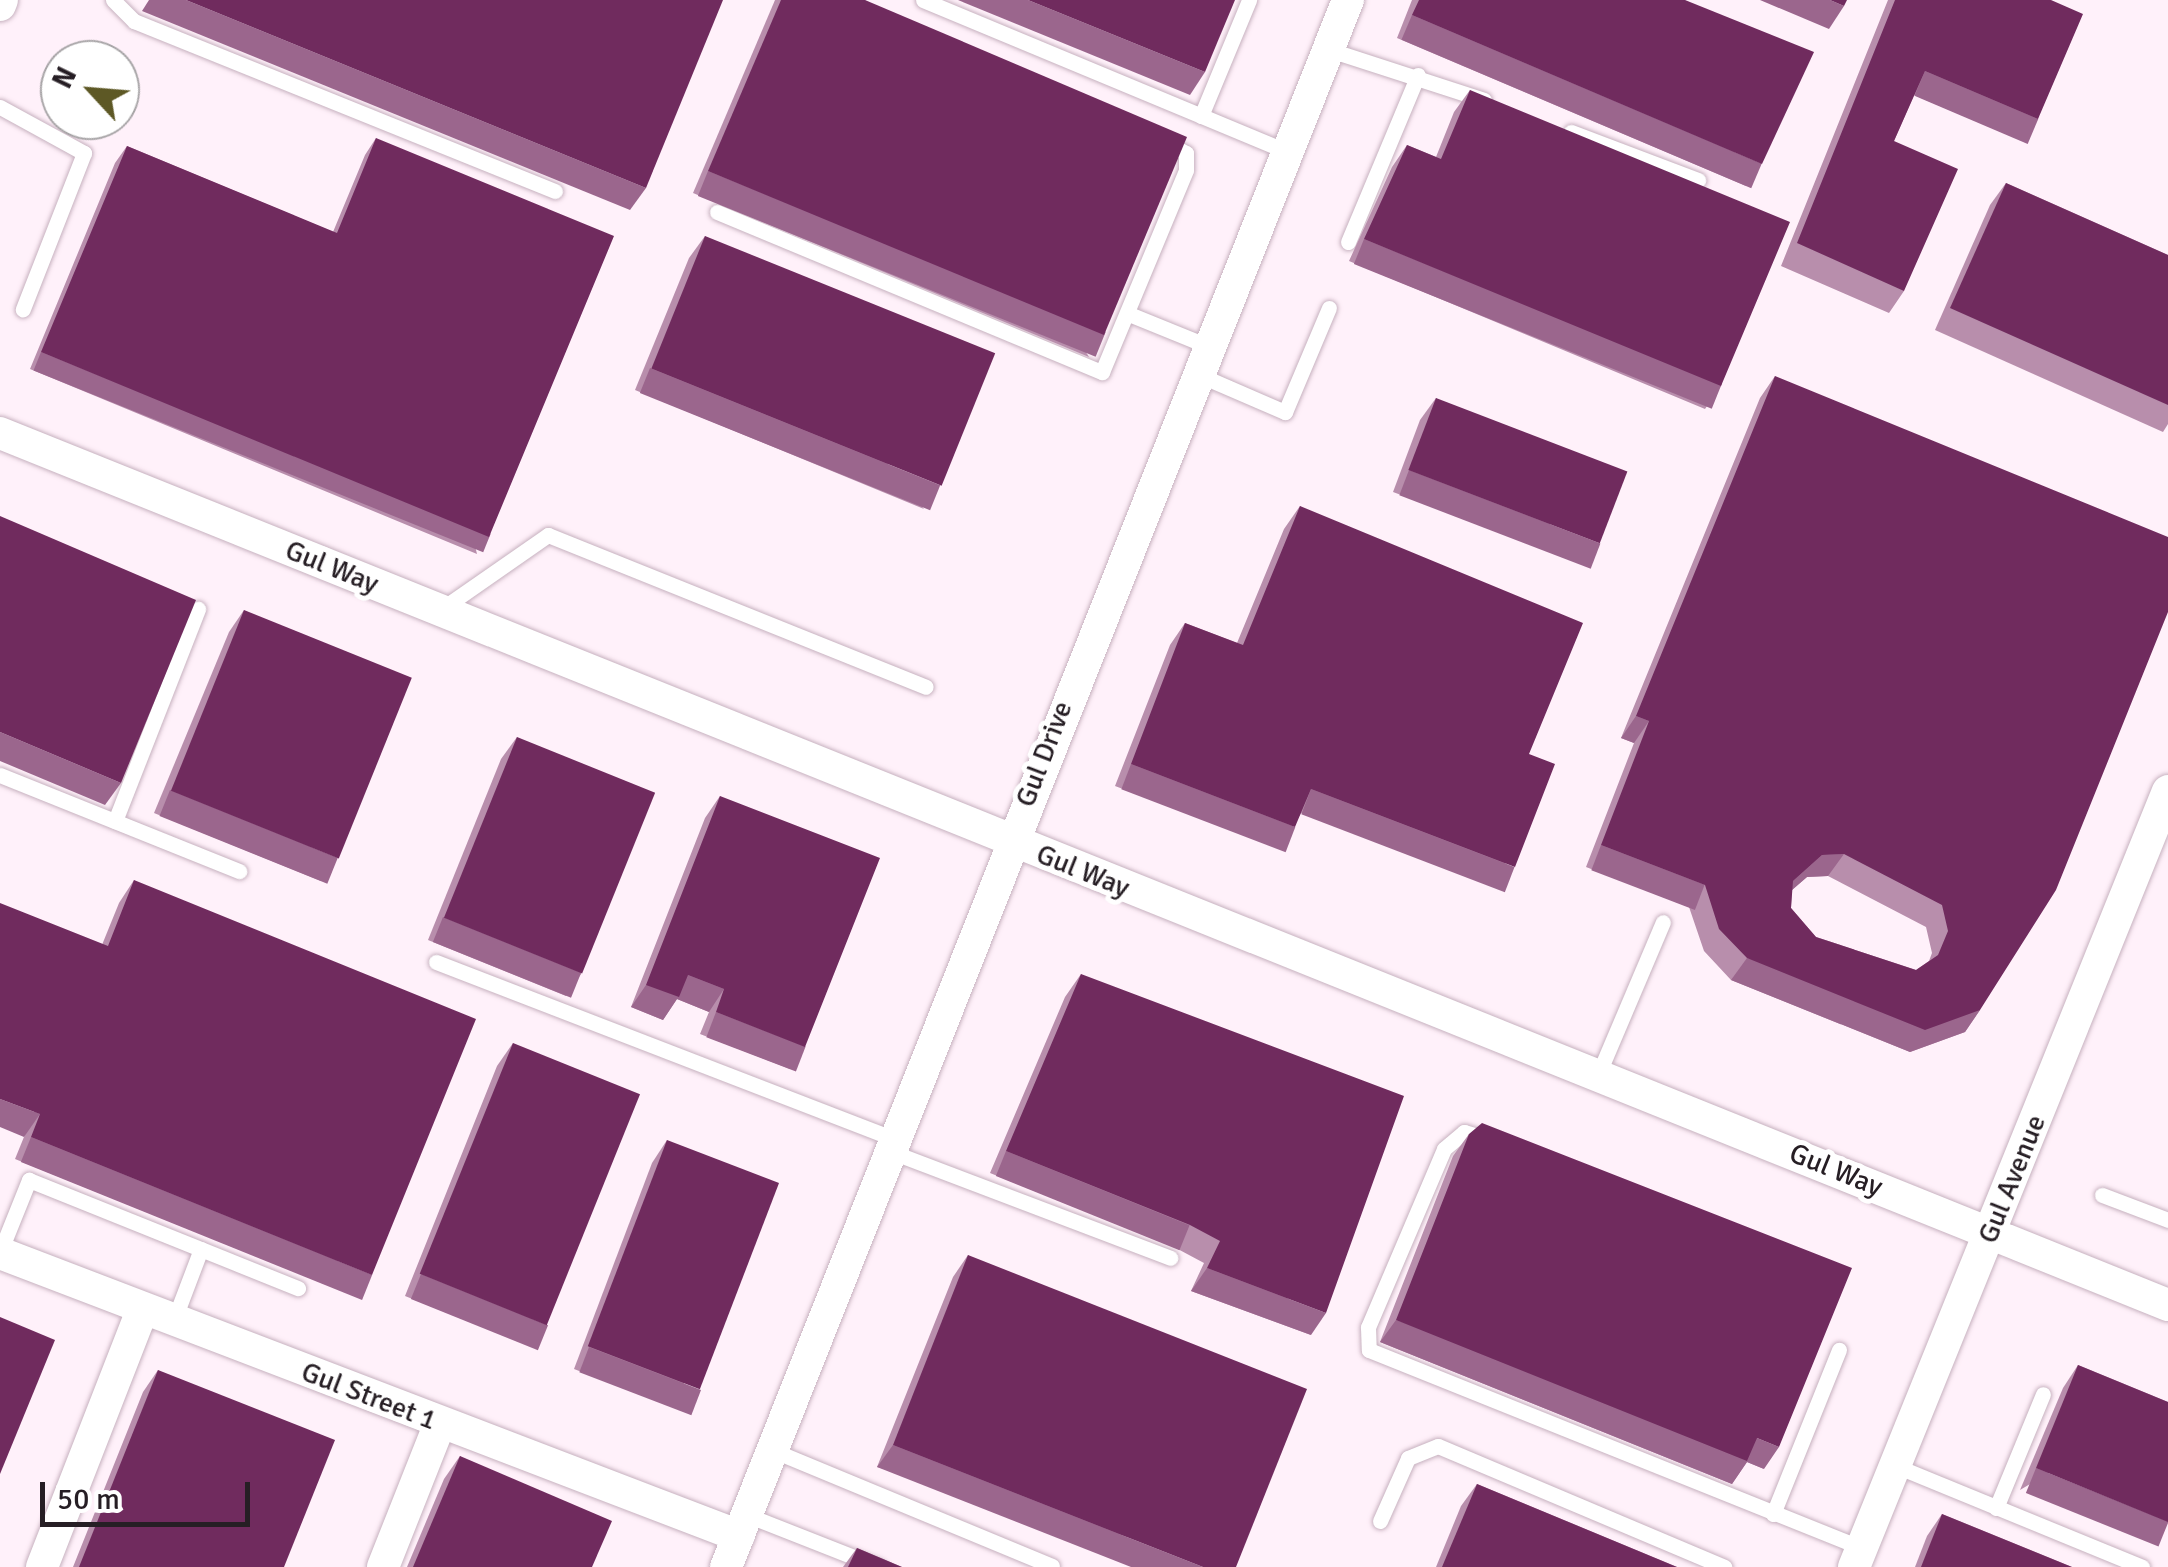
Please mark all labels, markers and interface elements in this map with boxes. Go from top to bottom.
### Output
north arrow [40,40,140,140]
text: N [45,62,84,94]
street label: Gul Way [281,533,383,601]
street label: Gul Drive [1009,696,1079,812]
street label: Gul Way [1032,837,1134,905]
street label: Gul Avenue [1971,1110,2053,1248]
street label: Gul Way [1785,1136,1887,1204]
street label: Gul Street 1 [297,1355,441,1437]
scale bar [45,1462,255,1524]
text: 50 m [57,1481,120,1518]

